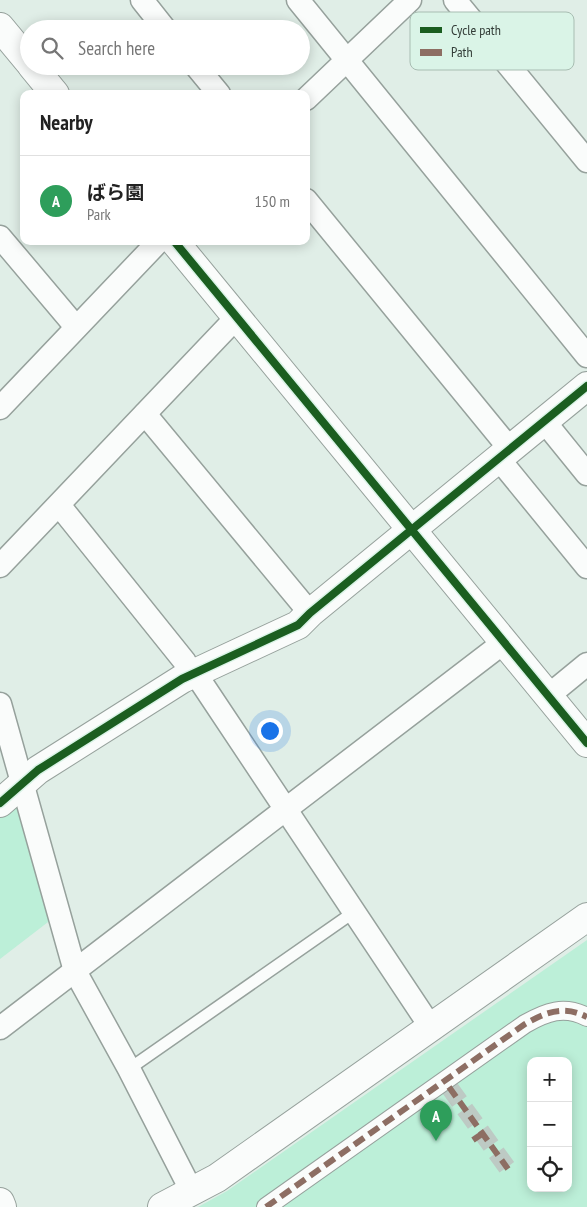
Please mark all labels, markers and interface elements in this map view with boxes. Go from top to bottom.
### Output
legend [410,12,574,70]
search box [20,20,310,75]
text: Cycle path [451,21,501,39]
icon: search [38,34,66,62]
text: Search here [78,36,155,60]
text: Path [451,43,473,61]
text: Nearby [40,109,93,136]
text: ばら園 [87,180,144,204]
text: A [52,191,60,211]
text: 150 m [255,191,290,211]
text: Park [87,204,111,224]
your location [257,718,283,744]
map controls [527,1057,572,1192]
button: + [527,1057,572,1102]
pin: A [420,1100,452,1141]
button: − [527,1102,572,1147]
button: locate [527,1147,572,1192]

